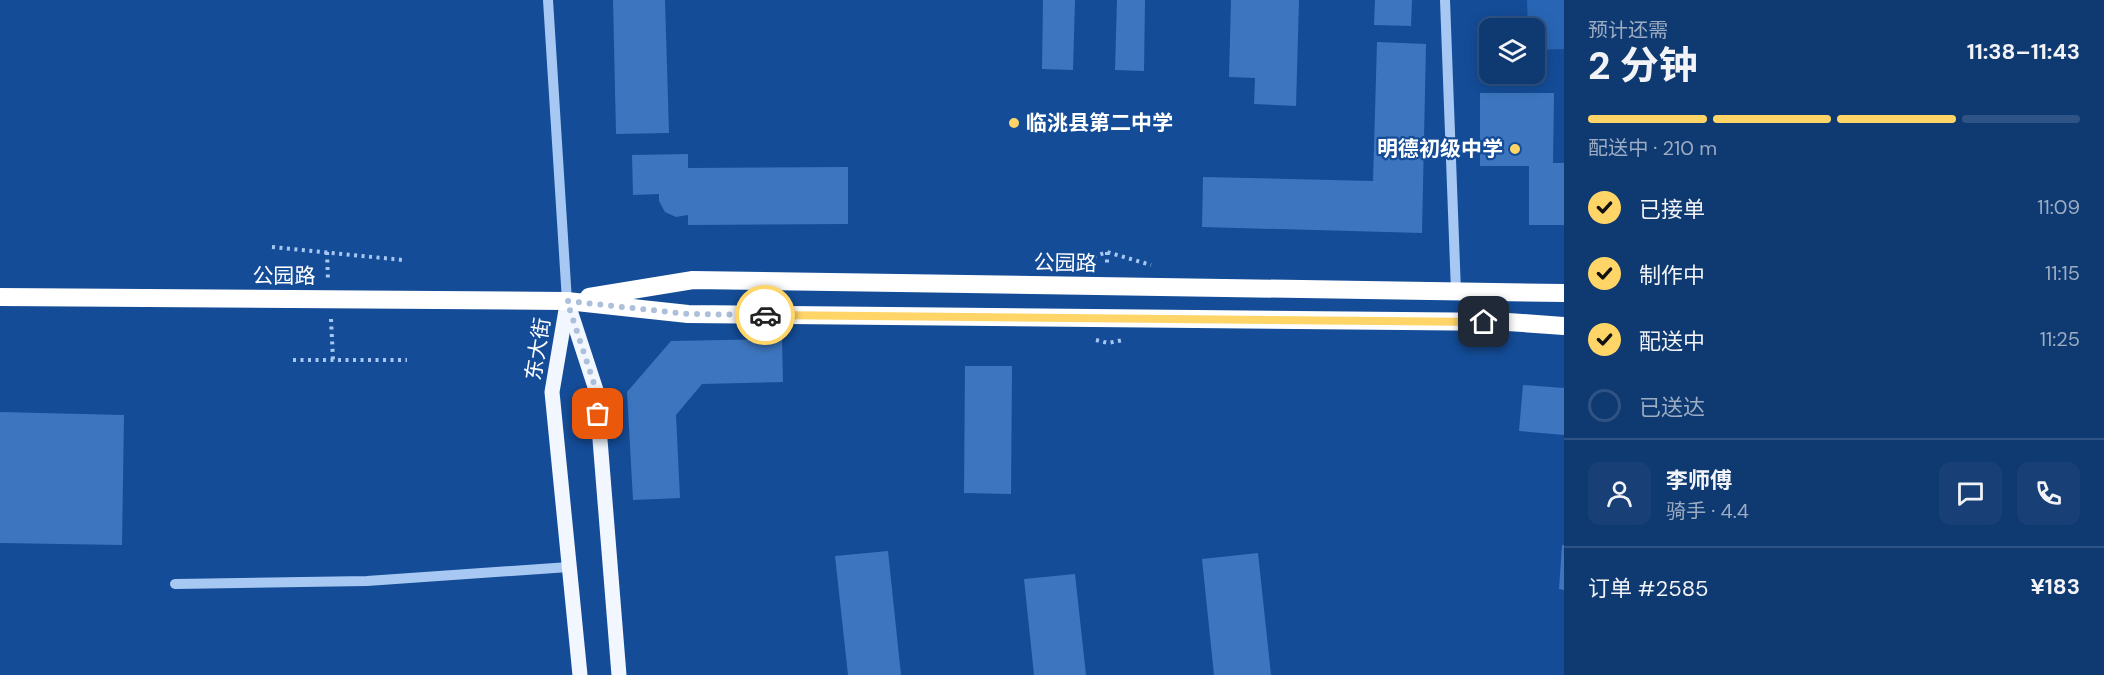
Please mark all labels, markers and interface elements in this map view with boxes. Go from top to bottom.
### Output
text: 预计还需 [1588,17,1668,43]
map controls [1479,18,1545,84]
button: layers [1479,18,1545,84]
text: 11:38–11:43 [1967,37,2080,66]
text: 2 分钟 [1588,40,1698,91]
place label: 临洮县第二中学 [1026,109,1173,137]
marker: 临洮县第二中学 [1007,116,1021,130]
place label: 明德初级中学 [1377,135,1503,163]
text: 配送中 · 210 m [1588,135,1717,161]
marker: 明德初级中学 [1508,142,1522,156]
icon: check [1588,191,1621,224]
text: 11:09 [2037,194,2080,220]
text: 已接单 [1639,195,1705,224]
street label: 公园路 [1033,248,1097,278]
icon: check [1588,257,1621,290]
text: 11:15 [2045,260,2080,286]
text: 制作中 [1639,261,1705,290]
street label: 公园路 [253,262,316,290]
courier [735,285,795,345]
pin [1458,296,1509,347]
icon: car [749,299,782,332]
icon: home [1467,305,1500,338]
street label: 东大街 [519,316,557,382]
icon: check [1588,323,1621,356]
text: 11:25 [2040,326,2080,352]
text: 配送中 [1639,327,1705,356]
pin [572,388,623,439]
text: 已送达 [1639,393,1705,422]
icon: bag [581,397,614,430]
button: person [1588,462,1651,525]
button: chat [1939,462,2002,525]
button: phone [2017,462,2080,525]
text: 李师傅 [1666,466,1732,495]
text: 骑手 · 4.4 [1666,498,1749,524]
text: ¥183 [2030,572,2080,601]
text: 订单 #2585 [1588,574,1708,603]

